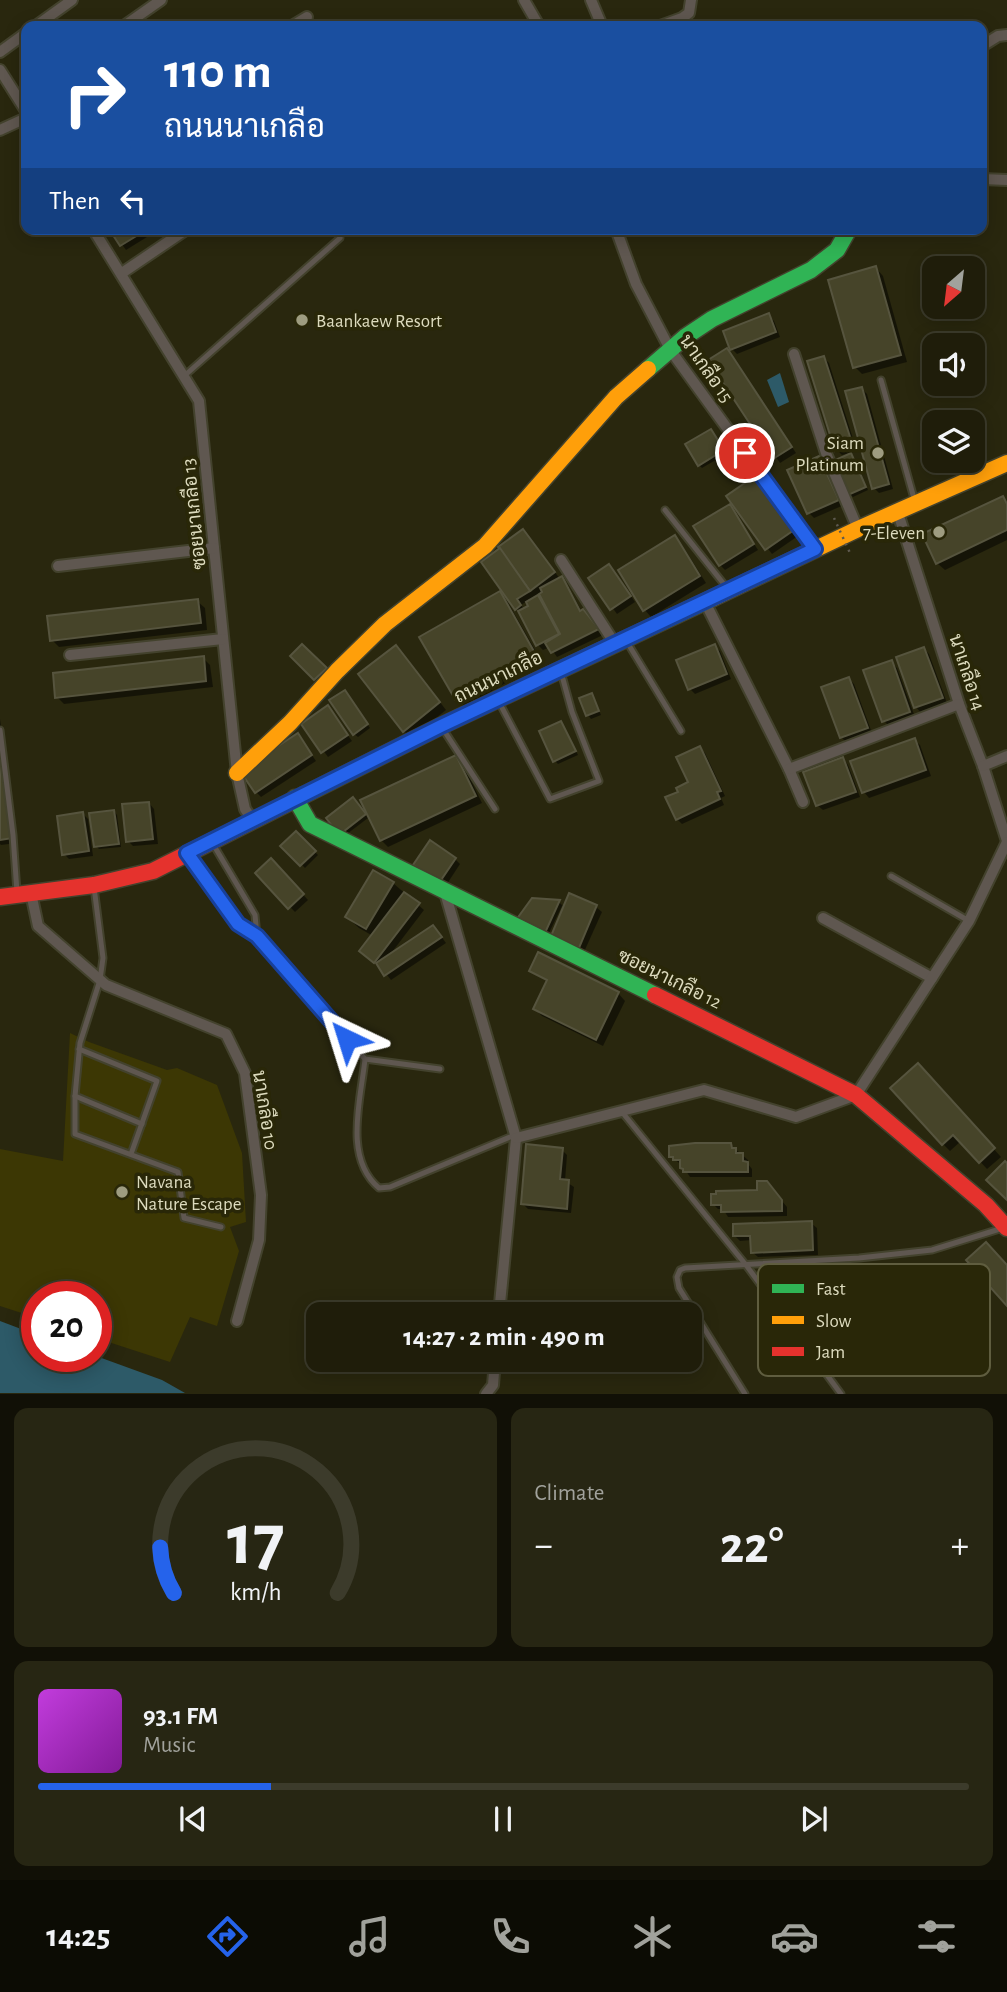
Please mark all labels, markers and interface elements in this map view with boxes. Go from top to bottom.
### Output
text: 110 m [164,48,272,97]
icon: right [49,49,140,140]
text: ถนนนาเกลือ [164,111,325,143]
icon: left [114,182,152,220]
text: Then [49,188,100,214]
north arrow [922,256,985,318]
map controls [922,256,985,473]
marker: Baankaew Resort [294,312,310,328]
place label: Baankaew Resort [316,312,442,331]
street label: นาเกลือ 15 [676,330,738,406]
button: sound [922,333,985,396]
button: layers [922,410,985,473]
pin [715,423,775,483]
icon: arrive [726,434,764,472]
place label: Siam Platinum [795,434,864,475]
marker: Siam Platinum [870,445,886,461]
street label: ซอยนาเกลือ 13 [176,457,210,571]
place label: 7-Eleven [863,524,925,543]
marker: 7-Eleven [931,524,947,540]
street label: นาเกลือ 14 [945,631,991,713]
street label: ถนนนาเกลือ [450,645,546,707]
street label: ซอยนาเกลือ 12 [615,943,726,1013]
position arrow [310,1002,384,1076]
street label: นาเกลือ 10 [249,1069,283,1151]
place label: Navana Nature Escape [136,1173,241,1214]
marker: Navana Nature Escape [114,1184,130,1200]
legend [758,1264,990,1376]
text: Fast [816,1280,846,1299]
speed limit sign: 20 [21,1281,112,1372]
text: Slow [816,1312,852,1331]
text: 14:27 · 2 min · 490 m [403,1324,605,1350]
text: Jam [816,1343,845,1362]
text: Climate [535,1482,604,1505]
text: 17 [226,1506,284,1579]
text: 22° [720,1520,784,1572]
text: − [535,1527,553,1565]
text: + [951,1527,969,1565]
text: km/h [229,1580,281,1605]
text: 93.1 FM [143,1703,218,1729]
text: Music [143,1734,195,1757]
icon: previous [174,1800,212,1838]
icon: pause [484,1800,522,1838]
icon: next [795,1800,833,1838]
icon: directions [203,1912,252,1961]
icon: music [345,1912,394,1961]
icon: phone [486,1912,535,1961]
icon: climate [628,1912,677,1961]
icon: car [770,1912,819,1961]
icon: filters [912,1912,961,1961]
text: 14:25 [46,1920,110,1952]

